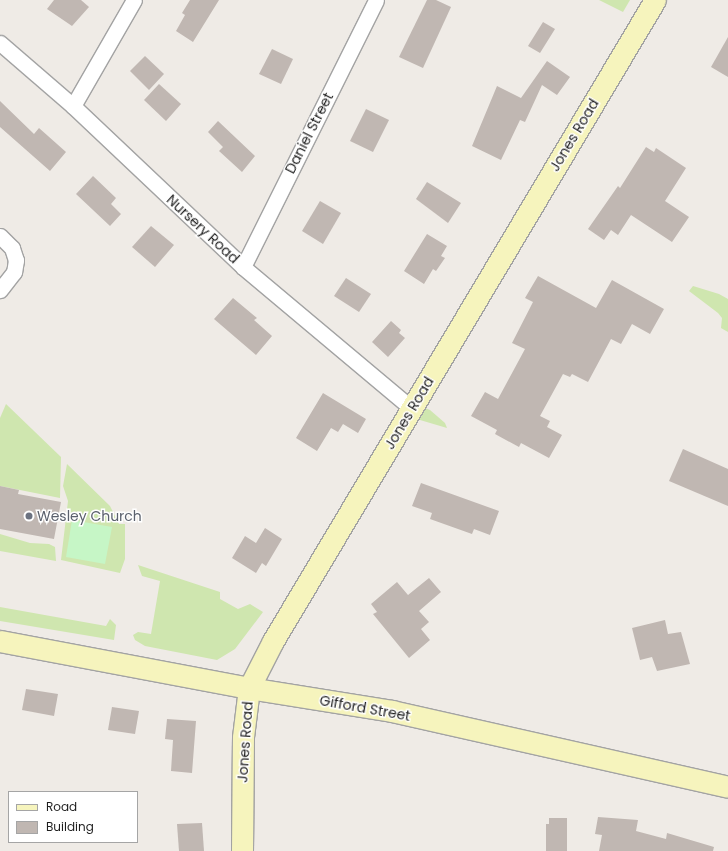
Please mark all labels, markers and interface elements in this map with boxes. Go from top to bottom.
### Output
street label: Daniel Street [281,90,337,176]
street label: Jones Road [546,96,602,174]
street label: Nursery Road [163,191,243,267]
street label: Jones Road [381,374,437,452]
place label: Wesley Church [37,508,142,524]
marker: Wesley Church [24,511,34,521]
street label: Gifford Street [318,692,412,724]
street label: Jones Road [234,701,256,783]
legend [8,791,138,843]
text: Road [46,798,77,815]
text: Building [46,818,94,835]

